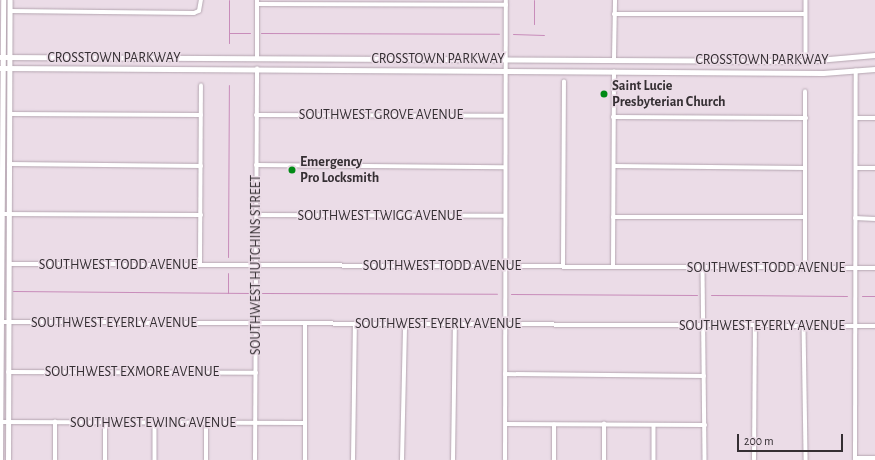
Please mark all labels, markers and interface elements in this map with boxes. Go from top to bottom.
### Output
street label: CROSSTOWN PARKWAY [47,50,181,66]
street label: CROSSTOWN PARKWAY [371,51,505,67]
street label: CROSSTOWN PARKWAY [695,52,829,68]
place label: Saint Lucie Presbyterian Church [612,78,725,110]
marker: Saint Lucie Presbyterian Church [599,89,609,99]
street label: SOUTHWEST GROVE AVENUE [299,107,463,123]
place label: Emergency Pro Locksmith [300,154,379,186]
marker: Emergency Pro Locksmith [287,165,297,175]
street label: SOUTHWEST HUTCHINS STREET [248,175,264,355]
street label: SOUTHWEST TWIGG AVENUE [298,208,462,224]
street label: SOUTHWEST TODD AVENUE [39,257,197,273]
street label: SOUTHWEST TODD AVENUE [363,258,521,274]
street label: SOUTHWEST TODD AVENUE [687,260,845,276]
street label: SOUTHWEST EYERLY AVENUE [31,315,197,331]
street label: SOUTHWEST EYERLY AVENUE [355,316,521,332]
street label: SOUTHWEST EYERLY AVENUE [679,318,845,334]
street label: SOUTHWEST EXMORE AVENUE [45,364,219,380]
street label: SOUTHWEST EWING AVENUE [70,415,236,431]
scale bar [739,426,845,452]
text: 200 m [744,435,774,447]

